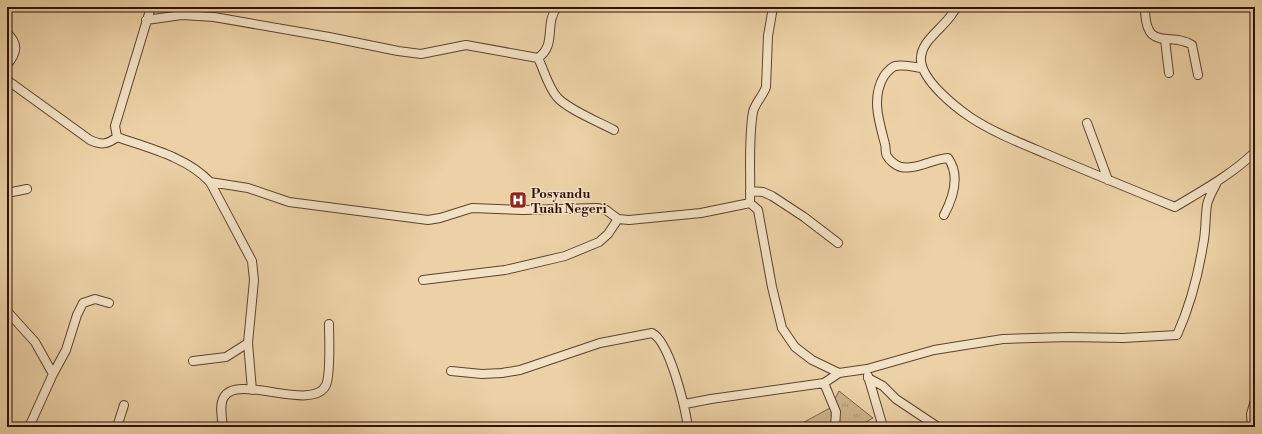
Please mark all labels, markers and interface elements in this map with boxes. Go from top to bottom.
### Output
place label: Posyandu Tuah Negeri [531,186,607,217]
hospital icon: Posyandu Tuah Negeri [508,190,528,210]

